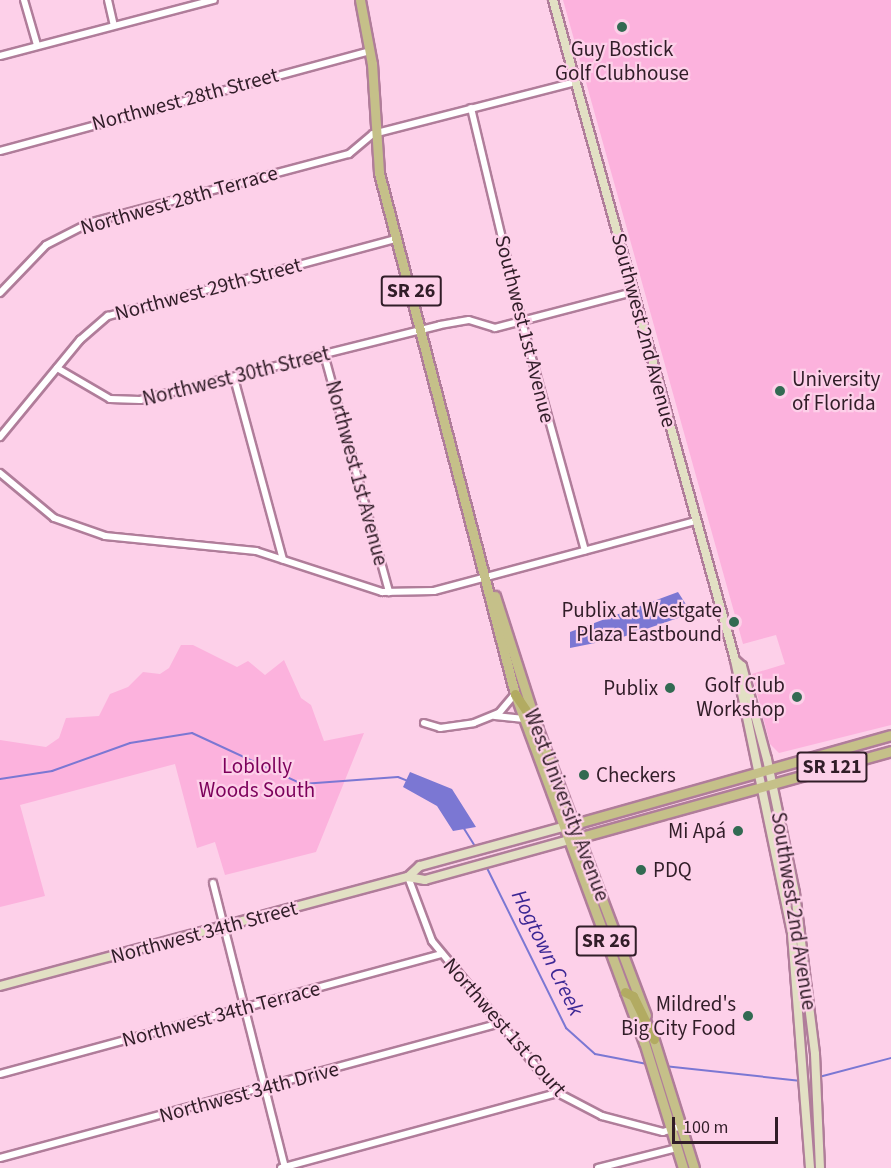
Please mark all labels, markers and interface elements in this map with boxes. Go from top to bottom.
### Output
marker: Guy Bostick Golf Clubhouse [615,20,629,34]
place label: Guy Bostick Golf Clubhouse [555,36,689,86]
street label: Northwest 28th Street [89,62,281,136]
street label: Northwest 28th Terrace [77,160,281,240]
street label: Southwest 2nd Avenue [606,230,682,430]
street label: Southwest 1st Avenue [489,233,561,425]
street label: Northwest 29th Street [112,252,304,326]
road number: SR 26 [380,274,442,308]
street label: Northwest 30th Street [140,341,332,411]
place label: University of Florida [792,366,880,416]
street label: Northwest 1st Avenue [320,378,394,568]
marker: University of Florida [773,384,787,398]
place label: Publix at Westgate Plaza Eastbound [561,597,722,647]
marker: Publix at Westgate Plaza Eastbound [727,615,741,629]
place label: Golf Club Workshop [696,672,785,722]
place label: Publix [603,675,658,701]
marker: Publix [663,681,677,695]
marker: Golf Club Workshop [790,690,804,704]
street label: West University Avenue [519,705,615,905]
road number: SR 121 [796,750,868,784]
park label: Loblolly Woods South [199,753,315,803]
place label: Checkers [596,762,676,788]
marker: Checkers [577,768,591,782]
street label: Southwest 2nd Avenue [766,810,822,1012]
place label: Mi Apá [668,818,726,844]
marker: Mi Apá [731,824,745,838]
place label: PDQ [653,857,692,883]
marker: PDQ [634,863,648,877]
water label: Hogtown Creek [505,886,589,1020]
street label: Northwest 34th Street [108,895,300,969]
road number: SR 26 [574,924,638,958]
street label: Northwest 1st Court [438,953,572,1101]
street label: Northwest 34th Terrace [119,975,323,1053]
place label: Mildred's Big City Food [621,991,736,1041]
marker: Mildred's Big City Food [741,1009,755,1023]
street label: Northwest 34th Drive [156,1056,342,1128]
scale bar [675,1105,782,1143]
text: 100 m [683,1115,728,1140]

